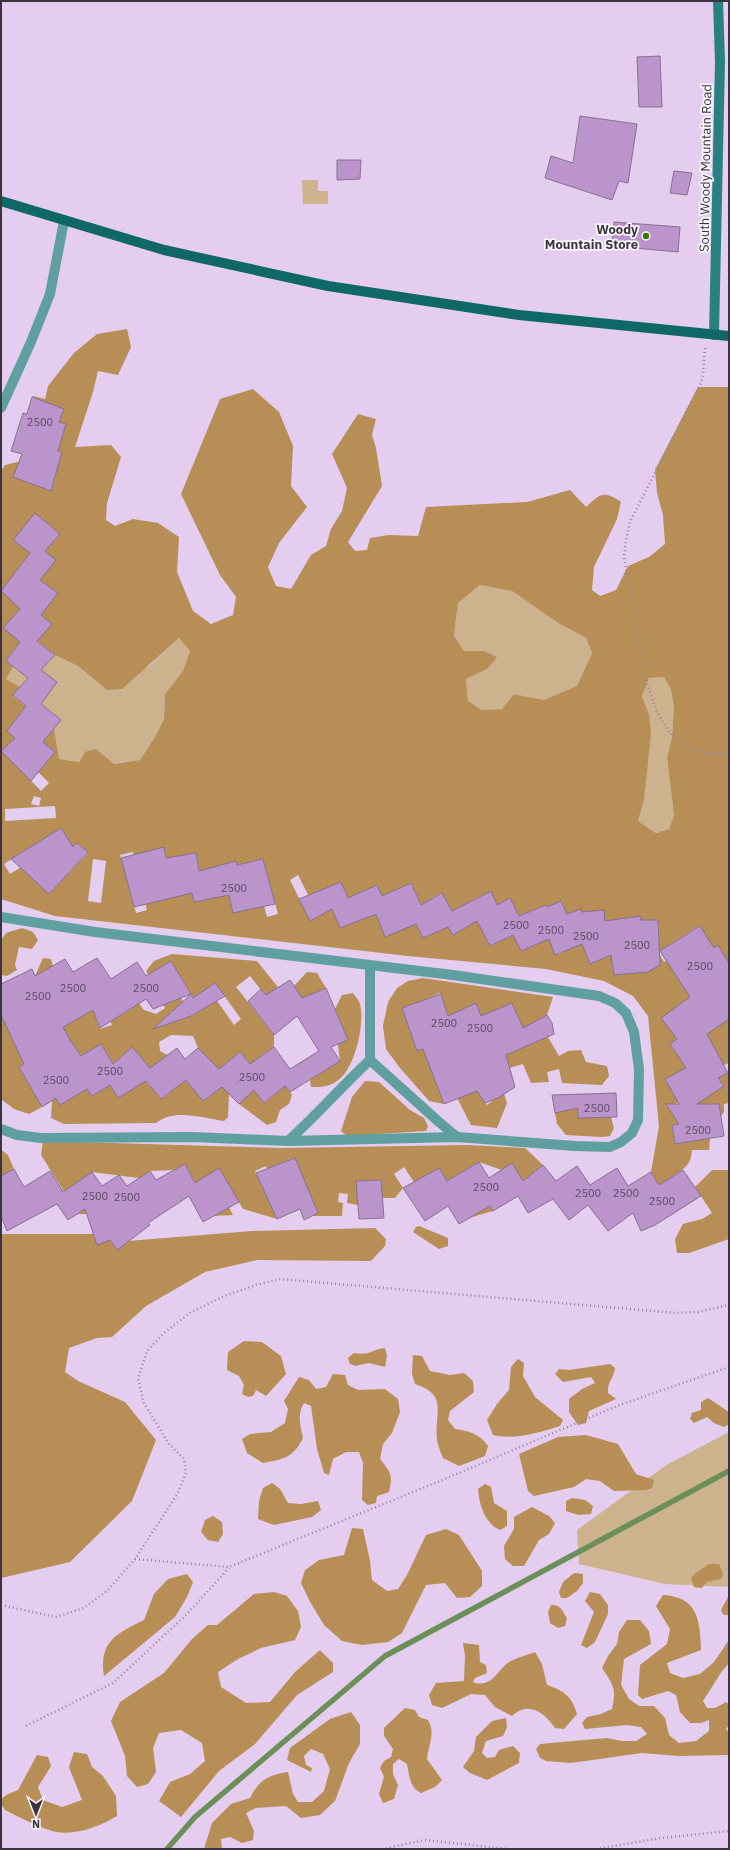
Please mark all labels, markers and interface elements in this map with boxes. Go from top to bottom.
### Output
street label: South Woody Mountain Road [696,84,715,252]
place label: Woody Mountain Store [545,221,638,253]
marker: Woody Mountain Store [641,231,651,241]
house number: 2500 [27,415,53,429]
house number: 2500 [221,881,247,895]
house number: 2500 [503,918,529,932]
house number: 2500 [538,923,564,937]
house number: 2500 [573,929,599,943]
house number: 2500 [624,938,650,952]
house number: 2500 [687,959,713,973]
house number: 2500 [60,981,86,995]
house number: 2500 [133,981,159,995]
house number: 2500 [25,989,51,1003]
house number: 2500 [431,1016,457,1030]
house number: 2500 [467,1021,493,1035]
house number: 2500 [97,1064,123,1078]
house number: 2500 [239,1070,265,1084]
house number: 2500 [43,1073,69,1087]
house number: 2500 [584,1101,610,1115]
house number: 2500 [685,1123,711,1137]
house number: 2500 [473,1180,499,1194]
house number: 2500 [575,1186,601,1200]
house number: 2500 [613,1186,639,1200]
house number: 2500 [82,1189,108,1203]
house number: 2500 [114,1190,140,1204]
house number: 2500 [649,1194,675,1208]
north arrow [16,1794,56,1834]
text: N [32,1817,40,1831]

